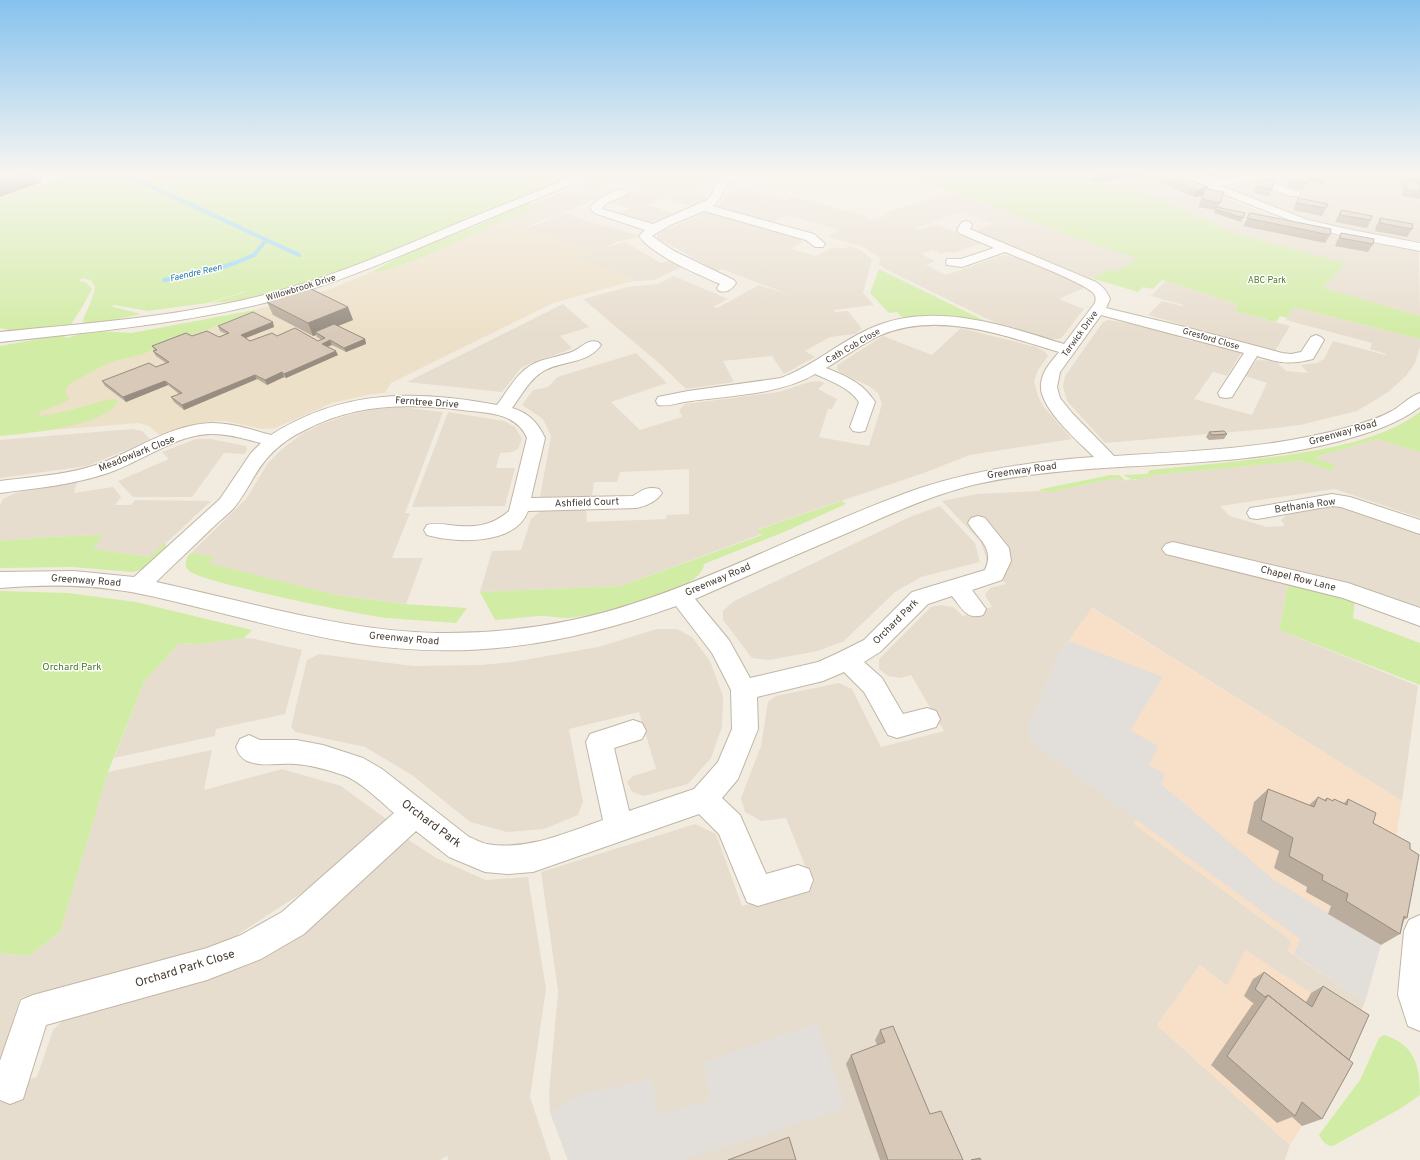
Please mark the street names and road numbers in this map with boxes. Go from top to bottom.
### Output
street label: Willowbrook Drive [265,272,337,304]
street label: Tarwick Drive [1060,309,1101,359]
street label: Cath Cob Close [824,326,882,366]
street label: Gresford Close [1181,326,1241,352]
street label: Ferntree Drive [395,394,459,412]
street label: Greenway Road [1307,417,1379,449]
street label: Meadowlark Close [97,433,177,475]
street label: Greenway Road [986,460,1058,482]
street label: Ashfield Court [555,495,620,511]
street label: Bethania Row [1274,495,1336,517]
street label: Greenway Road [683,560,753,600]
street label: Chapel Row Lane [1259,563,1337,595]
street label: Greenway Road [51,572,121,590]
street label: Orchard Park [870,596,922,648]
street label: Greenway Road [368,629,440,649]
street label: Orchard Park [398,796,464,852]
street label: Orchard Park Close [133,946,237,992]

